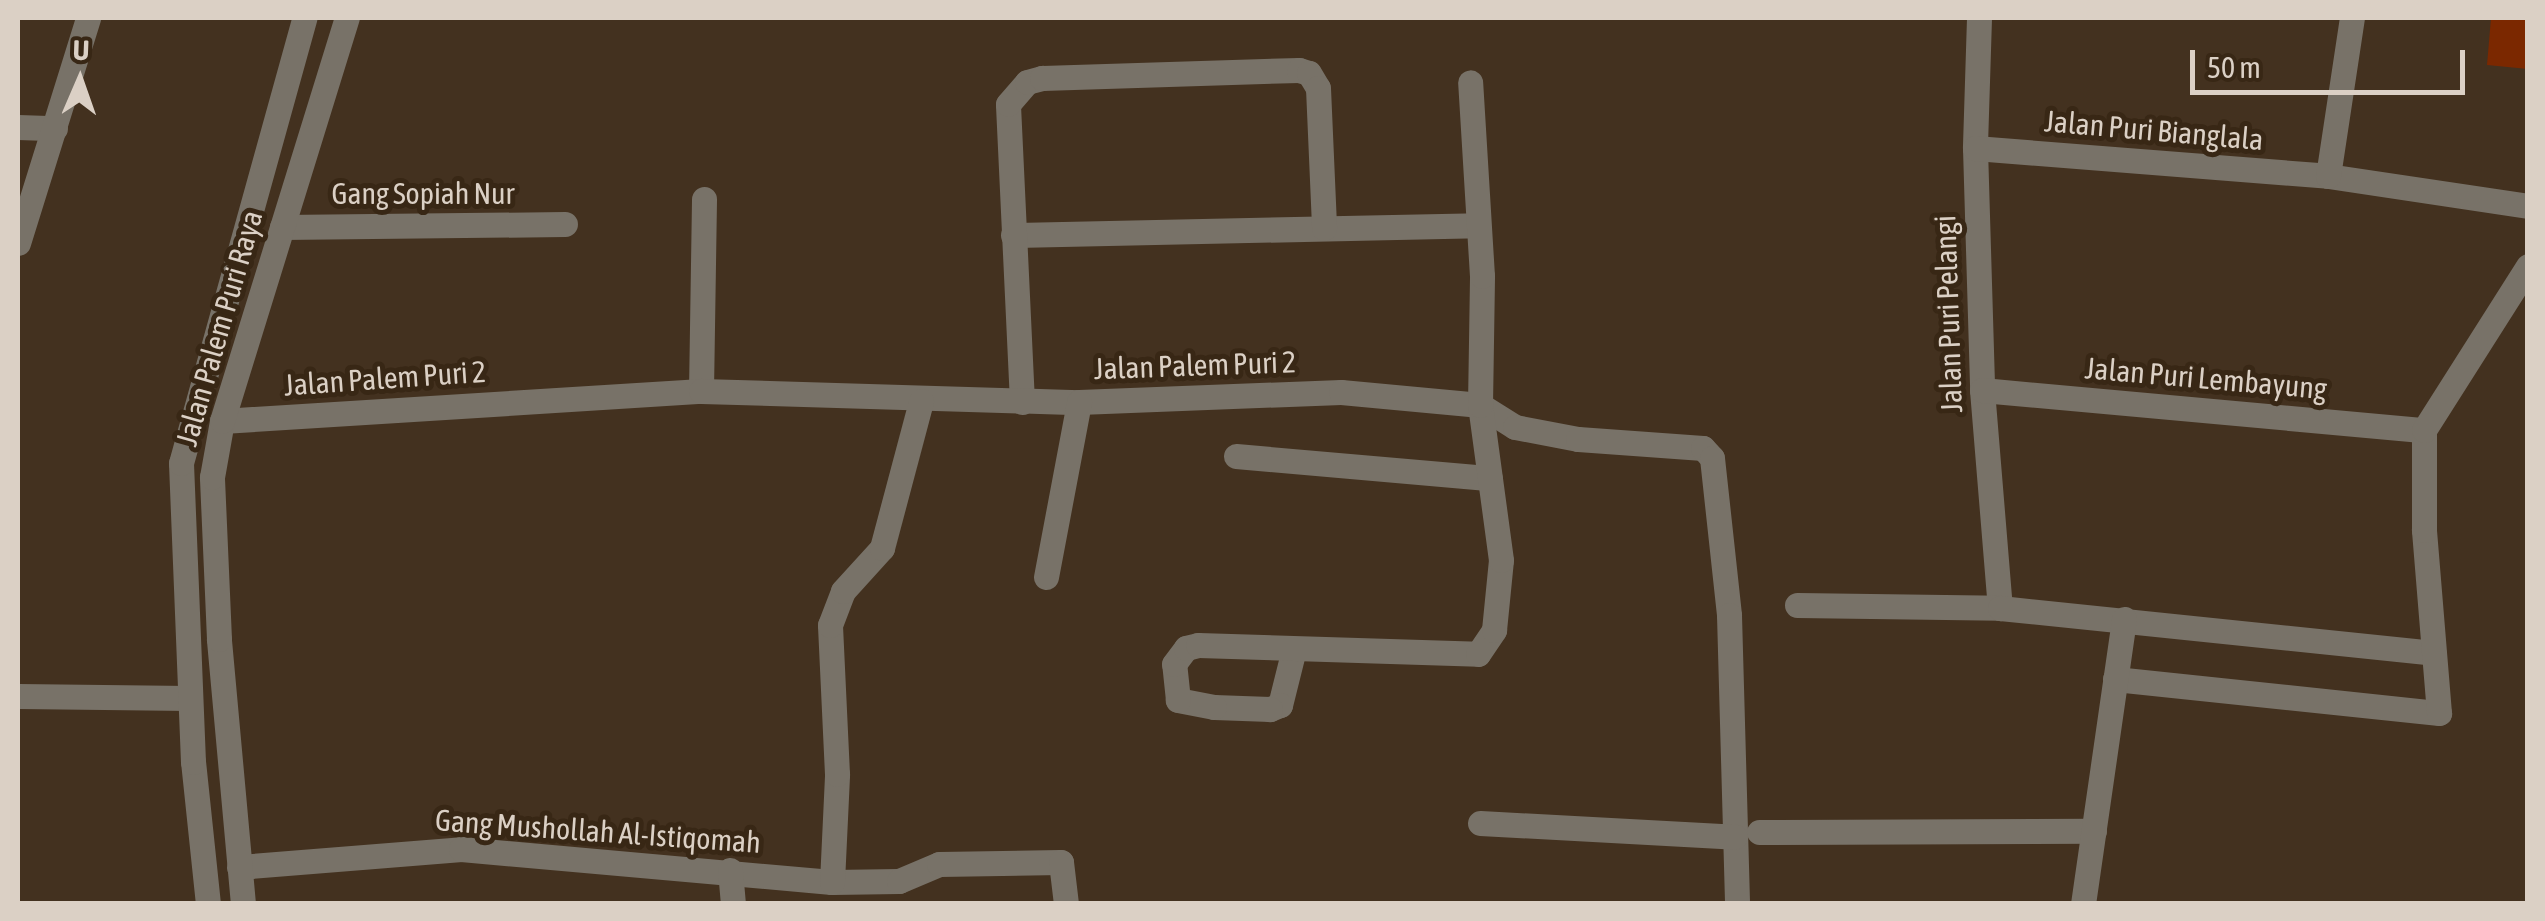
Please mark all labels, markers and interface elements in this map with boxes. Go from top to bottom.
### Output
north arrow [30,30,130,130]
scale bar [2195,30,2470,92]
text: U [72,34,90,66]
text: 50 m [2207,50,2261,84]
street label: Jalan Puri Bianglala [2043,103,2265,157]
street label: Gang Sopiah Nur [332,175,514,211]
street label: Jalan Palem Puri Raya [168,206,270,450]
street label: Jalan Puri Pelangi [1927,215,1969,413]
street label: Jalan Palem Puri 2 [1093,343,1297,387]
street label: Jalan Puri Lembayung [2084,350,2328,406]
street label: Jalan Palem Puri 2 [283,353,487,403]
street label: Gang Mushollah Al-Istiqomah [434,802,762,860]

